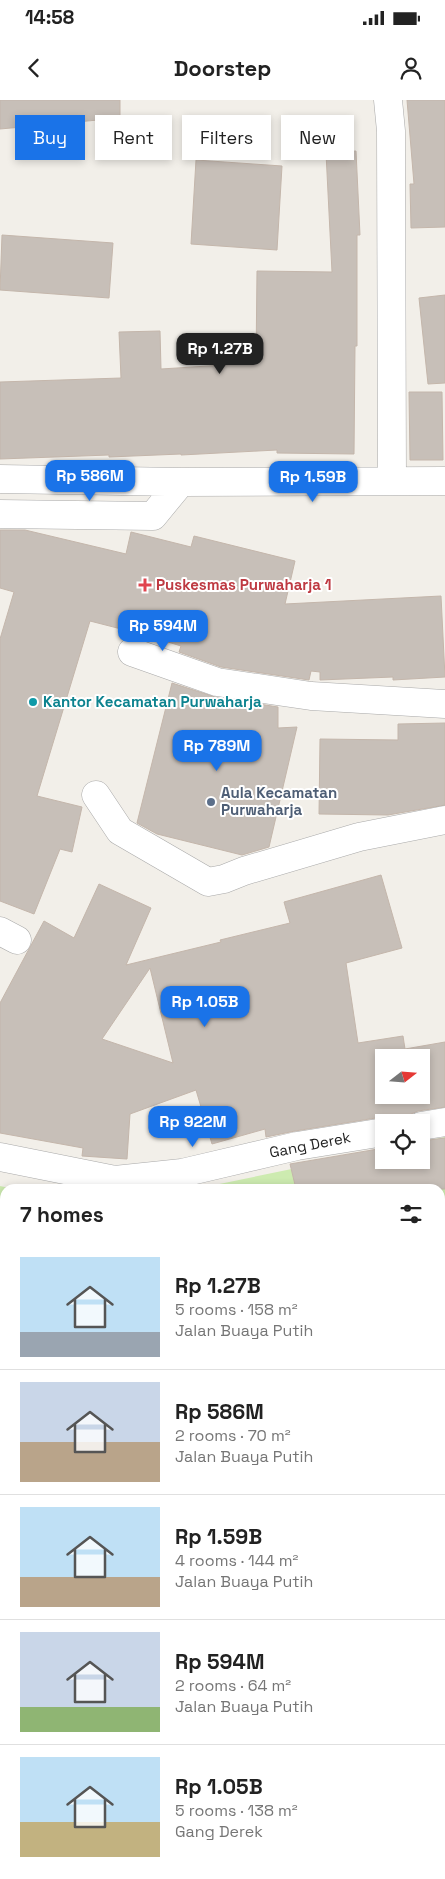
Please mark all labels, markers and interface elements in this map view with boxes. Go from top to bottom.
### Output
text: 14:58 [25,5,74,30]
icon: back [20,54,48,82]
text: Doorstep [174,54,271,82]
icon: person [397,54,425,82]
chip: Buy [15,115,85,160]
chip: Rent [95,115,172,160]
chip: Filters [182,115,271,160]
chip: New [281,115,354,160]
pin: Rp 1.27B [168,332,272,375]
text: Rp 1.27B [187,338,253,359]
pin: Rp 586M [44,460,136,502]
pin: Rp 1.59B [261,460,365,503]
text: Rp 586M [56,465,124,486]
text: Rp 1.59B [280,466,346,487]
place label: Puskesmas Purwaharja 1 [156,575,332,594]
marker: Puskesmas Purwaharja 1 [138,578,152,592]
pin: Rp 594M [117,610,209,652]
text: Rp 594M [129,615,197,636]
place label: Kantor Kecamatan Purwaharja [43,692,262,711]
marker: Kantor Kecamatan Purwaharja [27,696,39,708]
pin: Rp 789M [171,730,263,772]
text: Rp 789M [184,735,250,756]
place label: Aula Kecamatan Purwaharja [221,783,337,819]
marker: Aula Kecamatan Purwaharja [205,796,217,808]
pin: Rp 1.05B [153,986,257,1028]
text: Rp 1.05B [172,991,238,1012]
north arrow [375,1049,430,1104]
map controls [375,1049,430,1169]
pin: Rp 922M [147,1106,239,1148]
text: Rp 922M [159,1111,227,1132]
button: locate [375,1114,430,1169]
street label: Gang Derek [268,1127,352,1162]
icon: filters [397,1200,425,1228]
text: 7 homes [20,1201,104,1228]
text: Rp 1.27B [175,1272,261,1299]
icon: home [60,1277,120,1337]
text: 5 rooms · 158 m² [175,1299,298,1320]
text: Jalan Buaya Putih [175,1320,313,1341]
text: Rp 586M [175,1398,264,1425]
icon: home [60,1402,120,1462]
text: 2 rooms · 70 m² [175,1425,291,1446]
text: Jalan Buaya Putih [175,1446,313,1467]
text: Rp 1.59B [175,1523,262,1550]
icon: home [60,1527,120,1587]
text: 4 rooms · 144 m² [175,1550,298,1571]
text: Jalan Buaya Putih [175,1571,313,1592]
text: Rp 594M [175,1648,264,1675]
icon: home [60,1652,120,1712]
text: 2 rooms · 64 m² [175,1675,291,1696]
text: Jalan Buaya Putih [175,1696,313,1717]
text: Rp 1.05B [175,1773,263,1800]
icon: home [60,1777,120,1837]
text: 5 rooms · 138 m² [175,1800,298,1821]
text: Gang Derek [175,1821,263,1842]

